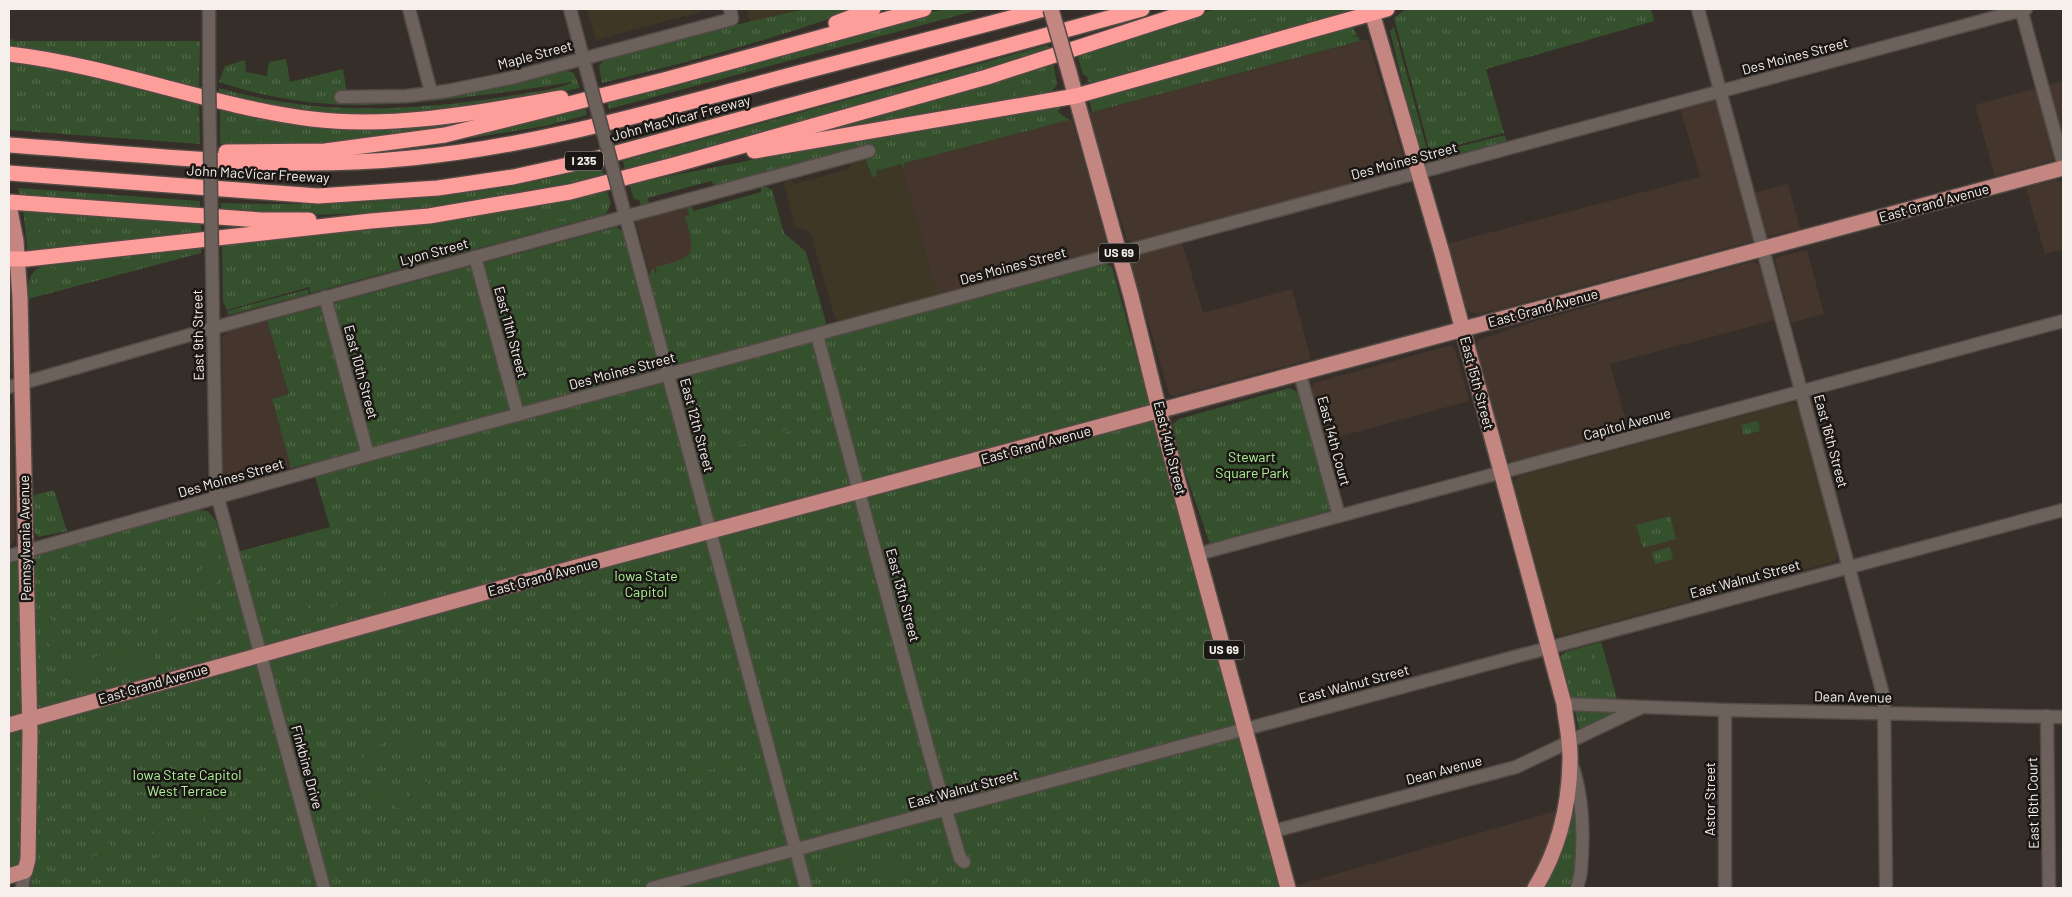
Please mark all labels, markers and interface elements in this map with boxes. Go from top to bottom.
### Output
street label: Des Moines Street [1740,33,1850,78]
street label: Maple Street [496,36,574,73]
street label: John MacVicar Freeway [610,91,753,144]
street label: Des Moines Street [1349,138,1459,183]
road number: I 235 [565,152,603,170]
street label: John MacVicar Freeway [186,161,331,186]
street label: East Grand Avenue [1877,180,1991,225]
street label: Lyon Street [398,234,470,269]
street label: Des Moines Street [958,243,1068,288]
road number: US 69 [1099,244,1139,262]
street label: East 11th Street [491,284,532,379]
street label: East Grand Avenue [1486,285,1600,330]
street label: East 9th Street [188,289,207,381]
street label: East 10th Street [341,323,382,421]
street label: East 15th Street [1457,334,1498,431]
street label: Des Moines Street [567,348,677,393]
street label: East 12th Street [677,376,718,474]
street label: East 16th Street [1811,392,1852,489]
street label: East 14th Court [1314,394,1355,488]
street label: East 14th Street [1151,399,1190,497]
street label: Capitol Avenue [1581,404,1672,443]
street label: East Grand Avenue [979,422,1093,467]
park label: Stewart Square Park [1215,448,1289,481]
street label: Des Moines Street [176,454,286,501]
street label: Pennsylvania Avenue [15,475,34,601]
street label: East 13th Street [883,546,924,643]
street label: East Grand Avenue [486,554,600,599]
street label: East Walnut Street [1688,556,1802,601]
park label: Iowa State Capitol [614,567,678,600]
road number: US 69 [1204,640,1244,660]
street label: East Grand Avenue [96,660,210,707]
street label: East Walnut Street [1297,661,1411,706]
street label: Dean Avenue [1814,687,1892,706]
street label: Finkbine Drive [288,723,327,811]
street label: Dean Avenue [1404,751,1484,788]
street label: East 16th Court [2023,757,2042,849]
street label: Astor Street [1701,762,1718,836]
park label: Iowa State Capitol West Terrace [133,766,241,799]
street label: East Walnut Street [906,766,1020,811]

